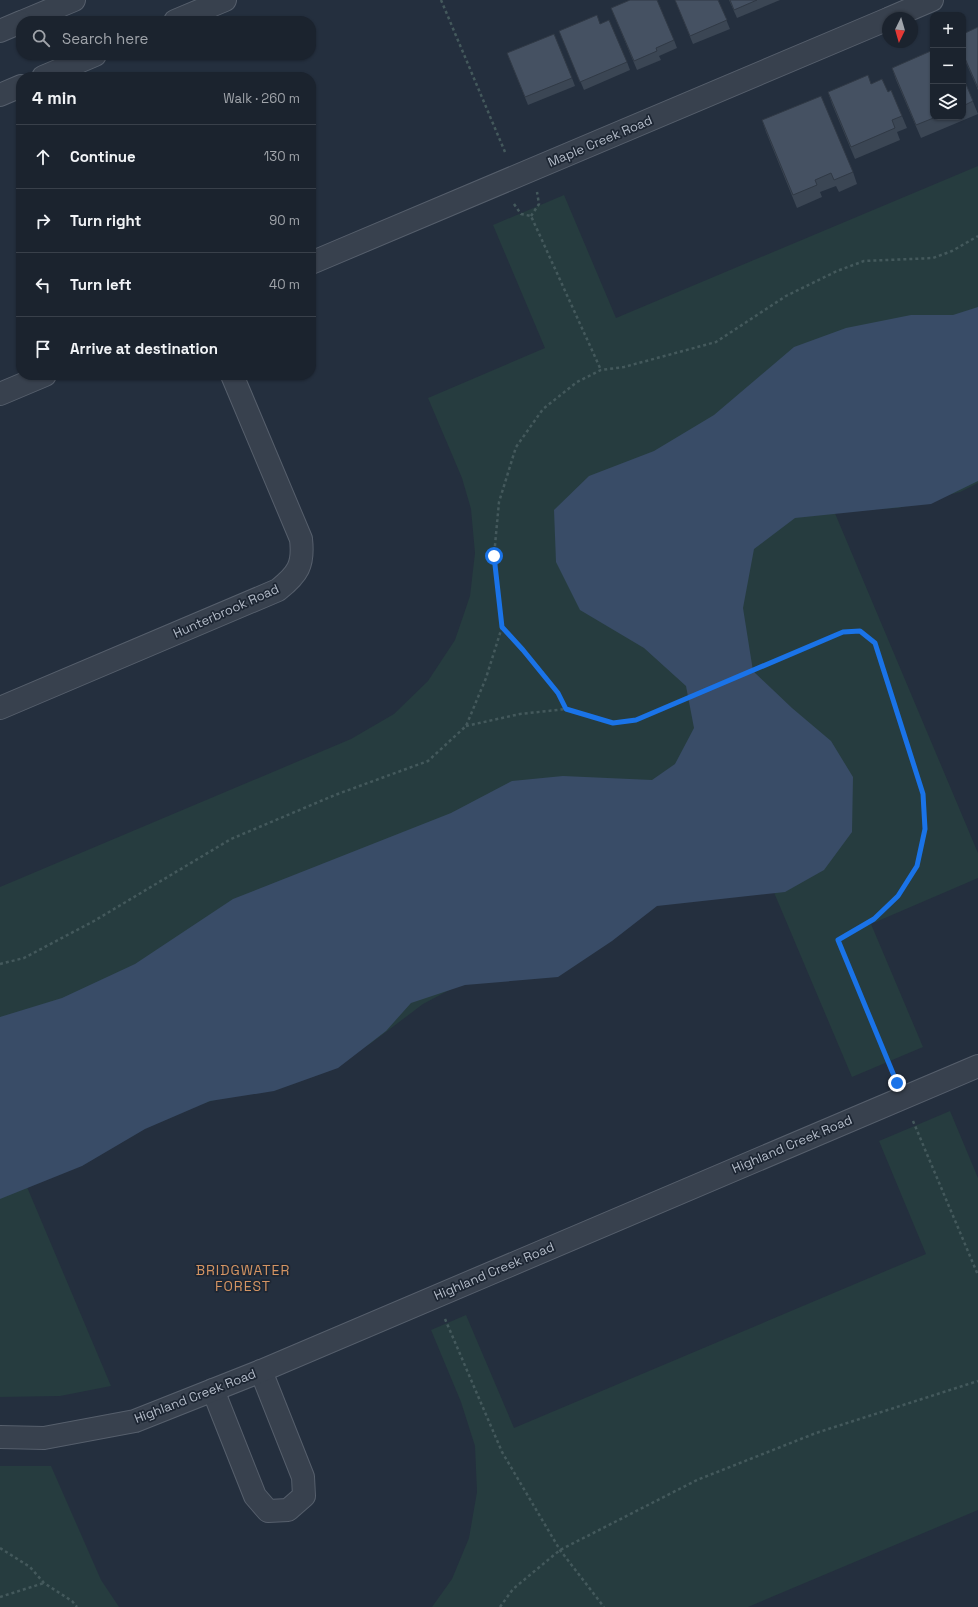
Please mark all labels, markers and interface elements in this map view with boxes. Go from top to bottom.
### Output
north arrow [882,12,918,48]
map controls [930,12,966,120]
button: + [930,12,966,48]
search box [16,16,316,60]
icon: search [30,27,52,49]
text: Search here [62,29,148,48]
button: − [930,48,966,84]
button: layers [930,84,966,120]
text: 4 min [32,87,77,109]
text: Walk · 260 m [223,90,300,107]
street label: Maple Creek Road [545,111,655,171]
icon: ahead [32,146,54,168]
text: Continue [70,147,136,166]
text: 130 m [264,148,300,165]
icon: right [32,210,54,232]
text: Turn right [70,211,141,230]
text: 90 m [269,212,300,229]
icon: left [32,274,54,296]
text: Turn left [70,275,132,294]
text: 40 m [269,276,300,293]
icon: arrive [32,338,54,360]
text: Arrive at destination [70,339,218,358]
route start [485,547,503,565]
street label: Hunterbrook Road [170,580,282,642]
route end [888,1074,906,1092]
street label: Highland Creek Road [729,1111,855,1177]
street label: Highland Creek Road [431,1238,557,1304]
district label: BRIDGWATER FOREST [196,1261,290,1295]
street label: Highland Creek Road [132,1365,258,1427]

